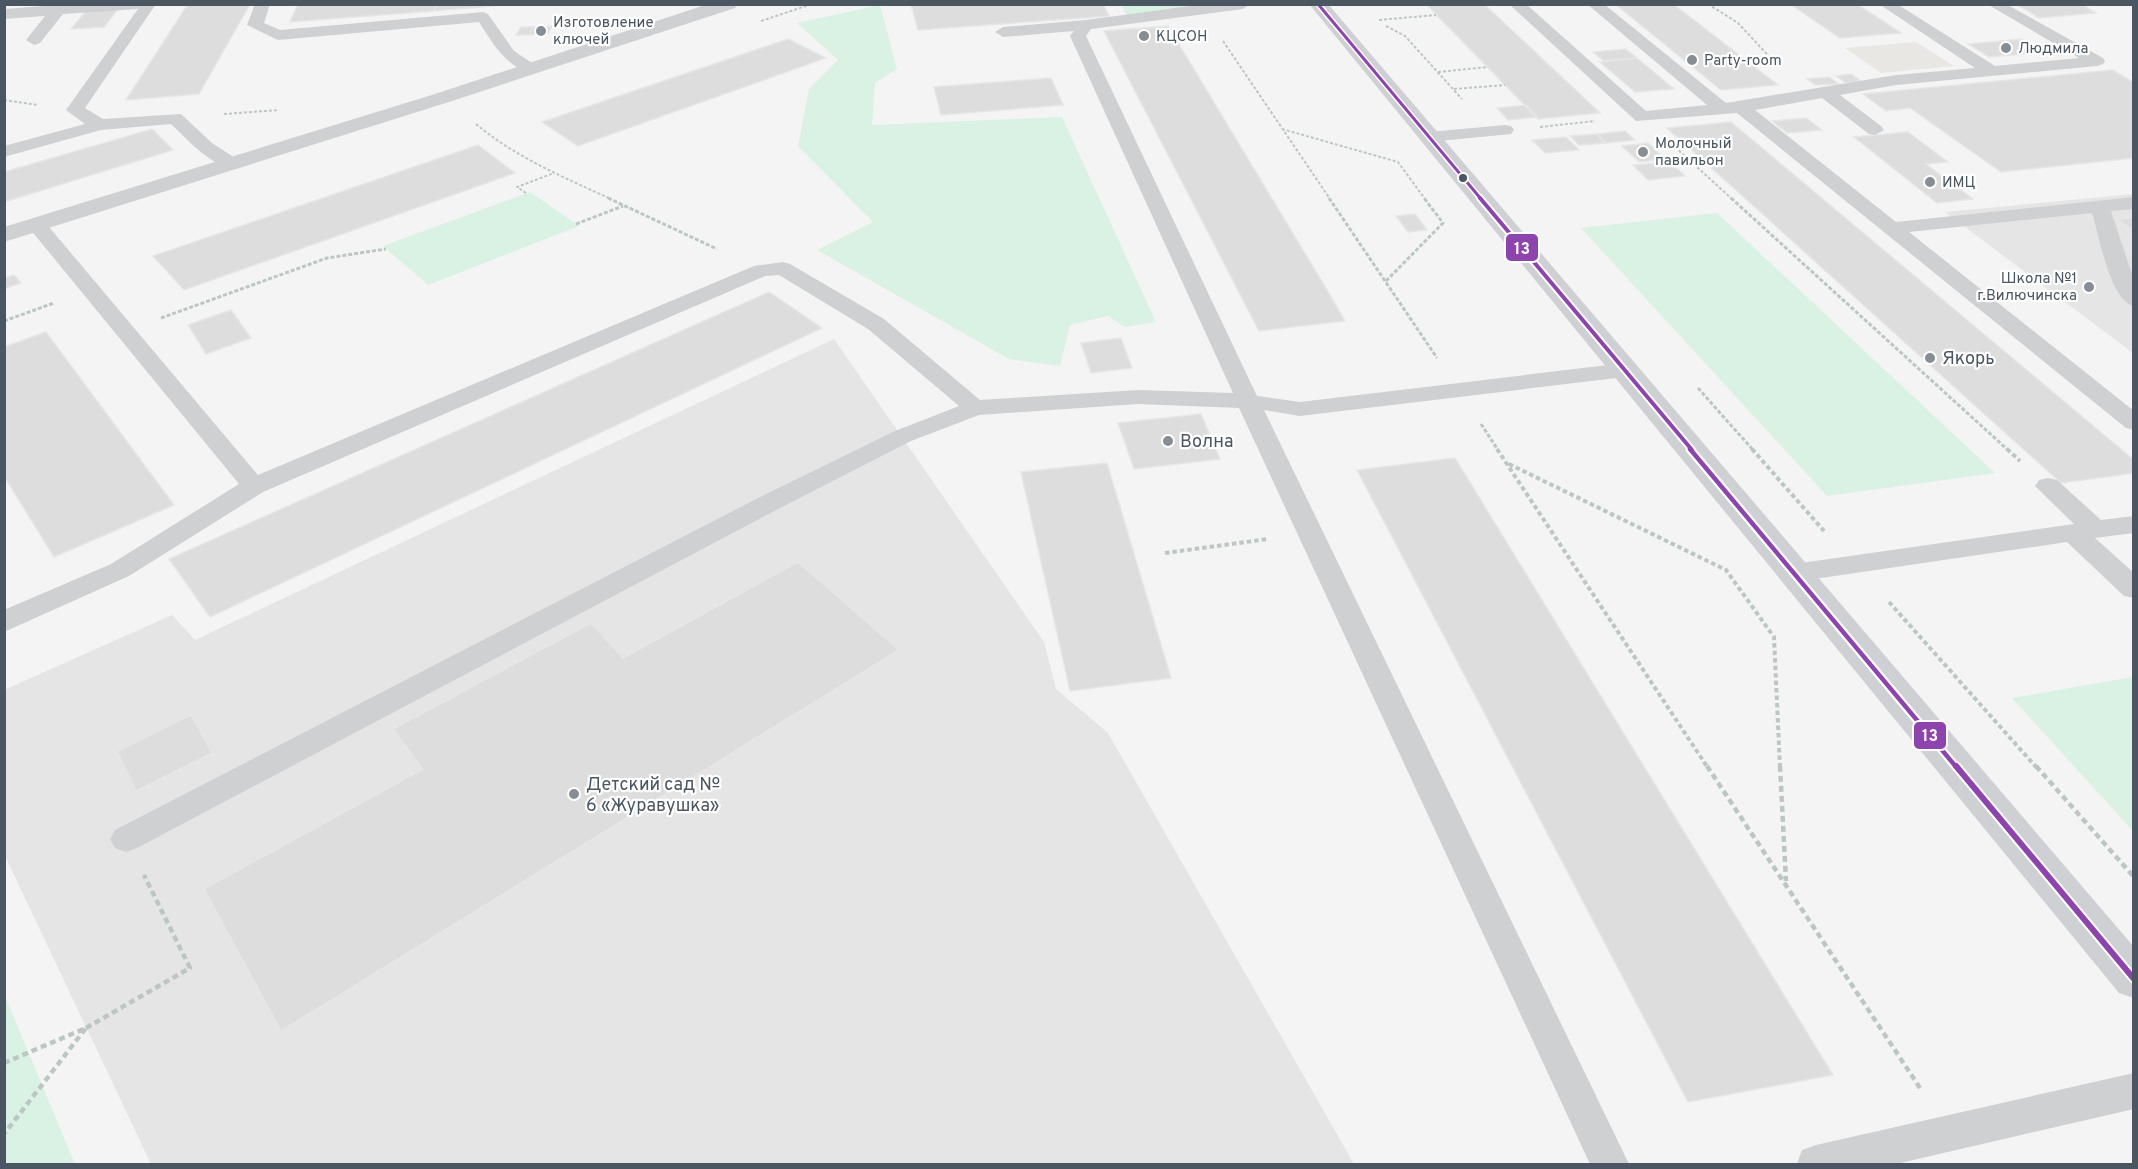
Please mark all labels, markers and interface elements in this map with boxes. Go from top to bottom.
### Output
place label: Изготовление ключей [553,14,654,50]
marker: Изготовление ключей [534,24,548,38]
place label: КЦСОН [1156,28,1207,47]
marker: КЦСОН [1137,29,1151,43]
place label: Людмила [2018,40,2088,59]
marker: Людмила [1999,41,2013,55]
place label: Party-room [1704,52,1782,71]
marker: Party-room [1685,53,1699,67]
place label: Молочный павильон [1655,135,1731,171]
marker: Молочный павильон [1636,145,1650,159]
unlabelled marker [1457,172,1469,184]
place label: ИМЦ [1942,174,1976,193]
marker: ИМЦ [1923,175,1937,189]
line badge: 13 [1505,233,1539,262]
text: 13 [1514,240,1530,260]
place label: Школа №1 г.Вилючинска [1977,270,2077,306]
marker: Школа №1 г.Вилючинска [2082,280,2096,294]
place label: Якорь [1942,348,1995,371]
marker: Якорь [1923,351,1937,365]
place label: Волна [1180,431,1233,454]
marker: Волна [1161,434,1175,448]
line badge: 13 [1913,721,1947,750]
text: 13 [1922,727,1938,747]
place label: Детский сад № 6 «Журавушка» [586,774,720,818]
marker: Детский сад № 6 «Журавушка» [567,787,581,801]

